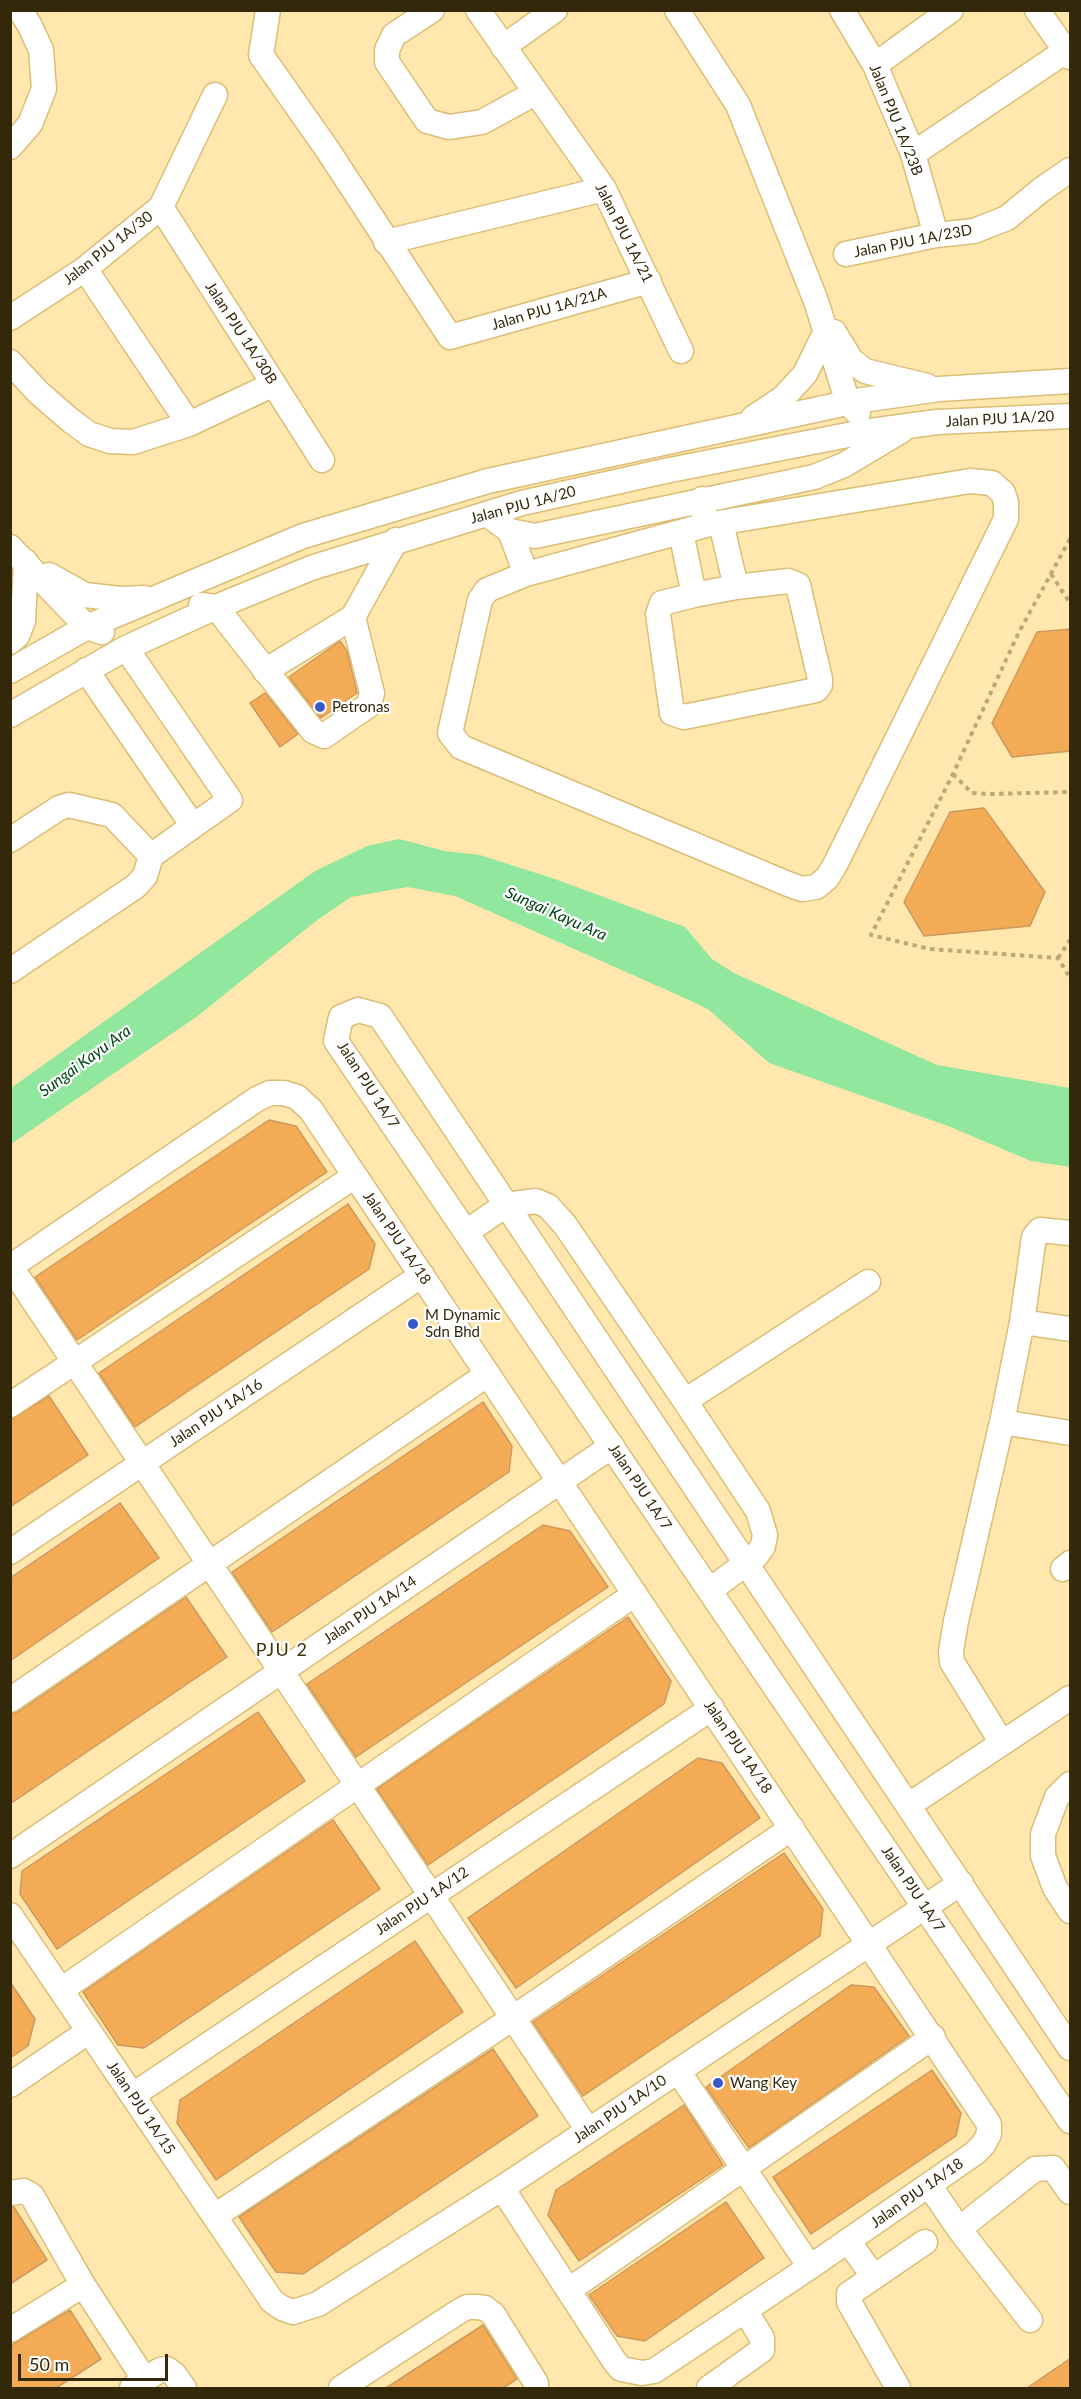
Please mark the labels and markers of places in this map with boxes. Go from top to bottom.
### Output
place label: Petronas [332,698,390,716]
marker: Petronas [313,700,327,714]
place label: M Dynamic Sdn Bhd [425,1306,501,1341]
marker: M Dynamic Sdn Bhd [406,1317,420,1331]
place label: Wang Key [730,2074,797,2092]
marker: Wang Key [711,2076,725,2090]

